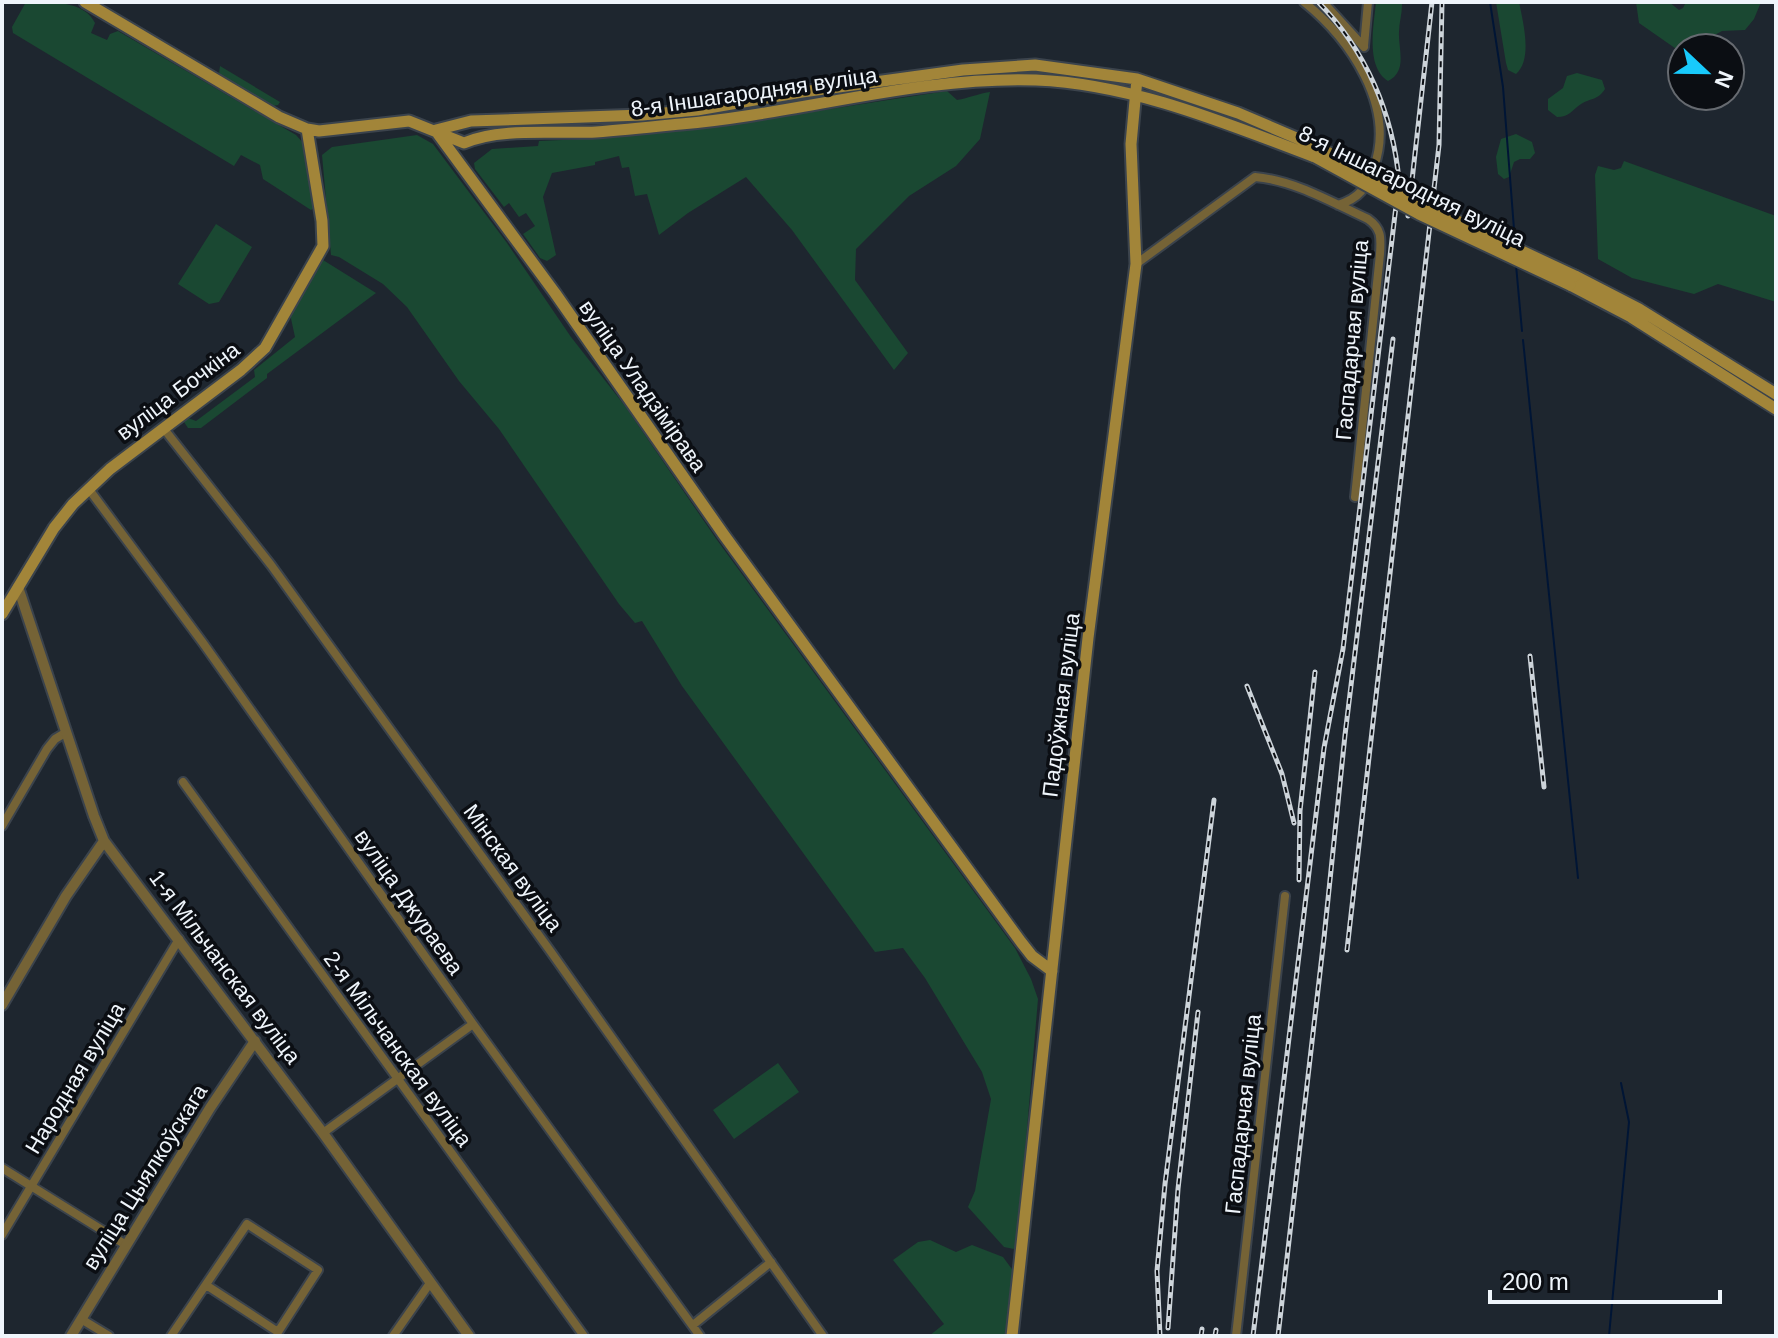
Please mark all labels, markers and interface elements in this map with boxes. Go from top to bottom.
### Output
north arrow [1666,32,1746,112]
street label: 8-я Іншагародняя вуліца [629,62,880,122]
text: N [1710,67,1739,91]
street label: 8-я Іншагародняя вуліца [1295,120,1530,252]
street label: Гаспадарчая вуліца [1331,238,1373,441]
street label: вуліца Уладзімірава [574,295,712,477]
street label: вуліца Бочкіна [112,336,245,445]
street label: Падоўжная вуліца [1037,611,1085,799]
street label: Мінская вуліца [459,800,568,937]
street label: вуліца Джураева [350,825,469,980]
street label: 1-я Мільчанская вуліца [144,866,306,1069]
street label: 2-я Мільчанская вуліца [319,947,478,1152]
street label: Народная вуліца [20,997,130,1158]
street label: Гаспадарчая вуліца [1220,1012,1266,1215]
street label: вуліца Цыялкоўскага [78,1079,213,1274]
scale bar [1490,1254,1720,1304]
text: 200 m [1502,1268,1569,1295]

